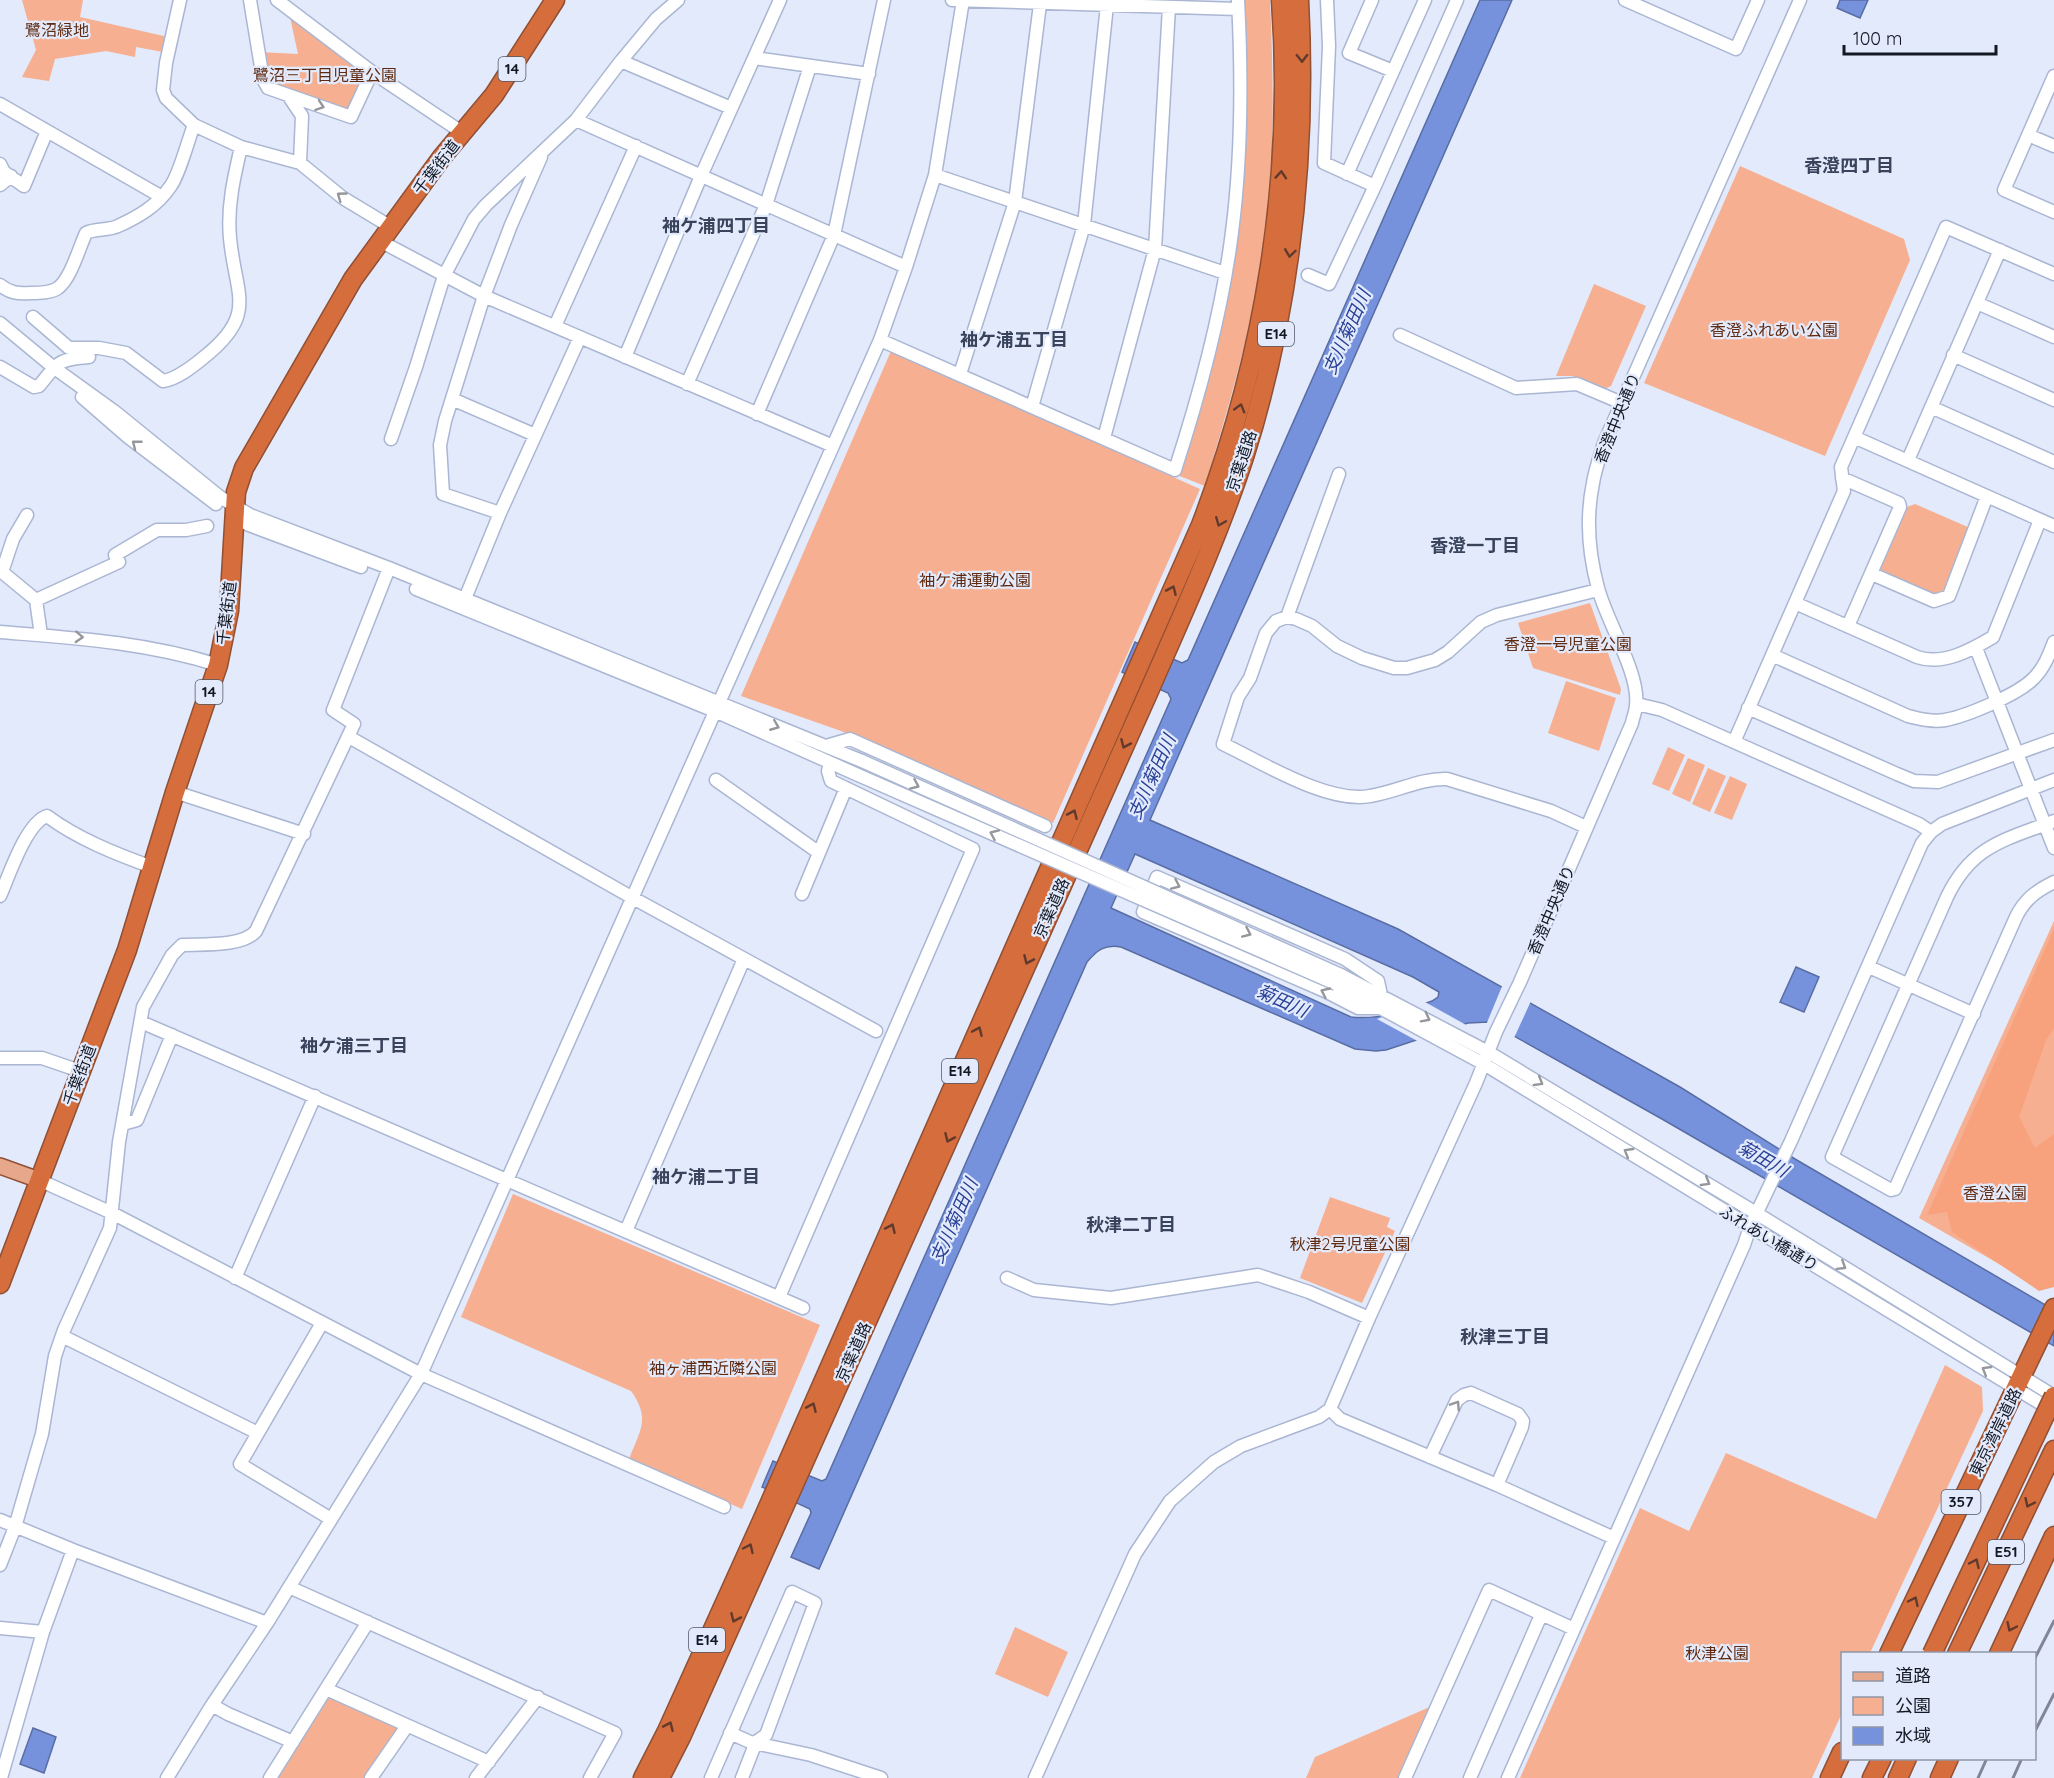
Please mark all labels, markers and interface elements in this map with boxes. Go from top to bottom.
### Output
scale bar [1844,18,1996,56]
park label: 鷺沼緑地 [25,20,89,40]
text: 100 m [1853,27,1902,50]
one-way arrow [1296,54,1308,63]
road number: 14 [498,57,526,81]
park label: 鷺沼三丁目児童公園 [253,65,397,85]
one-way arrow [314,99,325,112]
street label: 千葉街道 [408,136,464,198]
district label: 香澄四丁目 [1804,154,1894,177]
one-way arrow [1274,170,1287,179]
one-way arrow [337,192,348,203]
district label: 袖ケ浦四丁目 [662,214,770,237]
one-way arrow [1285,248,1297,257]
water label: 支川菊田川 [1318,284,1376,378]
park label: 香澄ふれあい公園 [1710,320,1838,340]
road number: E14 [1258,322,1294,346]
district label: 袖ケ浦五丁目 [960,328,1068,351]
street label: 香澄中央通り [1590,370,1644,466]
one-way arrow [1233,403,1245,414]
street label: 京葉道路 [1222,427,1260,495]
one-way arrow [132,440,143,451]
one-way arrow [1215,516,1227,527]
district label: 香澄一丁目 [1430,534,1520,557]
park label: 袖ケ浦運動公園 [919,570,1031,590]
street label: 千葉街道 [212,580,240,646]
one-way arrow [1165,585,1177,596]
one-way arrow [75,631,84,644]
park label: 香澄一号児童公園 [1504,634,1632,654]
road number: 14 [196,680,222,704]
one-way arrow [770,718,780,731]
water label: 支川菊田川 [1123,729,1181,823]
one-way arrow [1120,738,1132,749]
one-way arrow [909,778,920,790]
one-way arrow [1066,809,1078,820]
one-way arrow [989,830,1000,842]
street label: 香澄中央通り [1523,862,1579,958]
street label: 京葉道路 [1029,875,1073,941]
one-way arrow [1170,878,1181,890]
one-way arrow [1241,926,1252,938]
one-way arrow [1024,954,1036,965]
water label: 菊田川 [1253,979,1313,1023]
one-way arrow [1321,987,1332,999]
one-way arrow [1419,1011,1430,1022]
one-way arrow [971,1026,983,1037]
district label: 袖ケ浦三丁目 [300,1034,408,1057]
street label: 千葉街道 [58,1042,100,1108]
road number: E14 [942,1059,978,1083]
one-way arrow [1533,1075,1543,1086]
one-way arrow [944,1132,956,1143]
water label: 菊田川 [1734,1135,1794,1183]
one-way arrow [1624,1148,1634,1160]
district label: 袖ケ浦二丁目 [652,1165,760,1188]
water label: 支川菊田川 [925,1173,983,1267]
one-way arrow [1700,1175,1710,1187]
park label: 香澄公園 [1963,1183,2027,1203]
street label: ふれあい橋通り [1716,1201,1822,1275]
district label: 秋津二丁目 [1086,1213,1176,1236]
one-way arrow [884,1224,896,1235]
park label: 秋津2号児童公園 [1290,1234,1410,1254]
one-way arrow [1836,1258,1846,1270]
street label: 京葉道路 [831,1319,875,1385]
district label: 秋津三丁目 [1460,1325,1550,1348]
park label: 袖ヶ浦西近隣公園 [649,1358,777,1378]
one-way arrow [1982,1365,1992,1377]
street label: 東京湾岸道路 [1965,1384,2025,1480]
one-way arrow [1448,1401,1460,1411]
one-way arrow [805,1402,817,1413]
road number: 357 [1942,1490,1980,1514]
one-way arrow [2024,1497,2036,1508]
road number: E51 [1988,1540,2024,1564]
one-way arrow [742,1544,754,1555]
one-way arrow [1967,1558,1979,1569]
one-way arrow [1907,1596,1919,1607]
one-way arrow [730,1611,742,1622]
one-way arrow [2007,1620,2019,1631]
road number: E14 [689,1628,725,1652]
park label: 秋津公園 [1685,1643,1749,1663]
legend [1841,1652,2036,1760]
text: 道路 [1895,1664,1931,1687]
text: 公園 [1895,1694,1931,1717]
one-way arrow [662,1721,674,1732]
text: 水域 [1895,1724,1931,1747]

